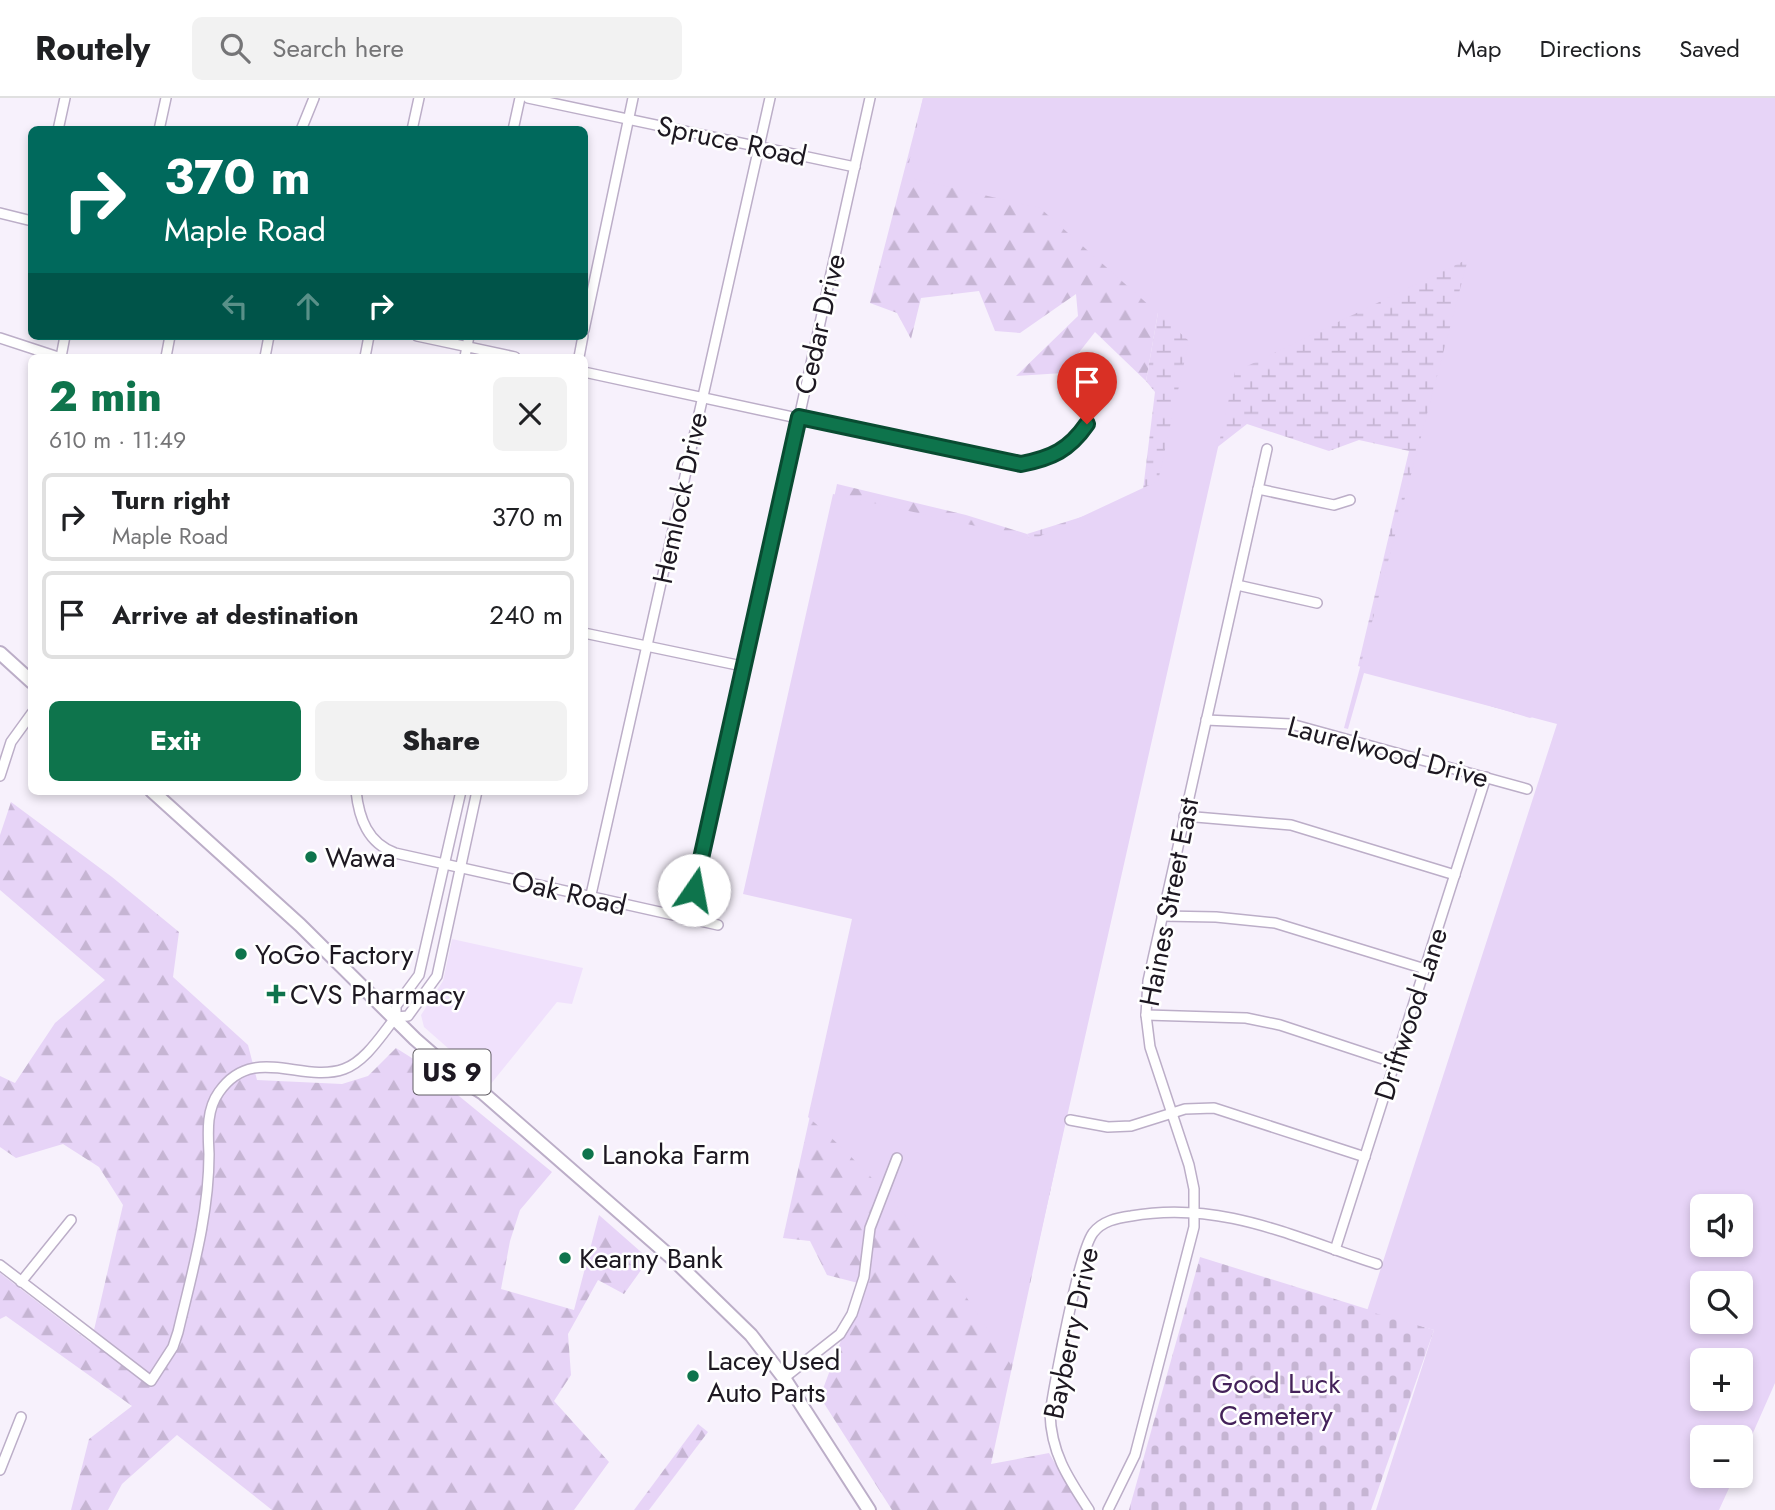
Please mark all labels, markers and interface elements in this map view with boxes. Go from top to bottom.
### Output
search box [192,17,682,80]
text: Routely [35,25,150,72]
icon: search [216,29,254,67]
text: Search here [272,29,404,67]
text: Map [1457,31,1502,66]
text: Directions [1540,31,1641,66]
text: Saved [1679,31,1740,66]
street label: Spruce Road [653,105,811,177]
text: 370 m [164,142,311,212]
icon: right [49,154,140,245]
text: Maple Road [164,207,326,253]
street label: Cedar Drive [784,250,856,398]
icon: left [216,287,254,325]
icon: ahead [289,287,327,325]
icon: right [362,287,400,325]
pin [1057,352,1117,424]
icon: arrive [1068,363,1106,401]
text: 2 min [49,366,162,427]
button: close [493,377,567,451]
street label: Hemlock Drive [642,408,718,588]
text: 610 m · 11:49 [49,423,186,457]
text: Turn right [112,481,230,519]
icon: right [53,498,91,536]
text: 370 m [492,498,563,536]
text: Maple Road [112,519,228,553]
icon: arrive [53,596,91,634]
text: Arrive at destination [112,596,359,634]
text: 240 m [489,596,563,634]
button: Exit [49,701,301,781]
button: Share [315,701,567,781]
street label: Laurelwood Drive [1283,705,1493,799]
street label: Haines Street East [1129,794,1209,1010]
place label: Wawa [325,837,396,878]
marker: Wawa [303,849,319,865]
position arrow [657,853,731,927]
street label: Oak Road [508,860,630,926]
street label: Driftwood Lane [1364,922,1458,1106]
place label: YoGo Factory [255,934,414,975]
marker: YoGo Factory [233,946,249,962]
place label: CVS Pharmacy [290,974,466,1015]
marker: CVS Pharmacy [268,986,284,1002]
road number: US 9 [414,1049,490,1094]
place label: Lanoka Farm [602,1134,750,1175]
marker: Lanoka Farm [580,1146,596,1162]
map controls [1690,1194,1753,1488]
button: sound [1690,1194,1753,1257]
place label: Kearny Bank [579,1238,724,1279]
street label: Bayberry Drive [1033,1243,1109,1423]
marker: Kearny Bank [557,1250,573,1266]
button: search [1690,1271,1753,1334]
place label: Lacey Used Auto Parts [707,1340,840,1413]
button: + [1690,1348,1753,1411]
park label: Good Luck Cemetery [1211,1363,1341,1436]
marker: Lacey Used Auto Parts [685,1368,701,1384]
button: − [1690,1425,1753,1488]

